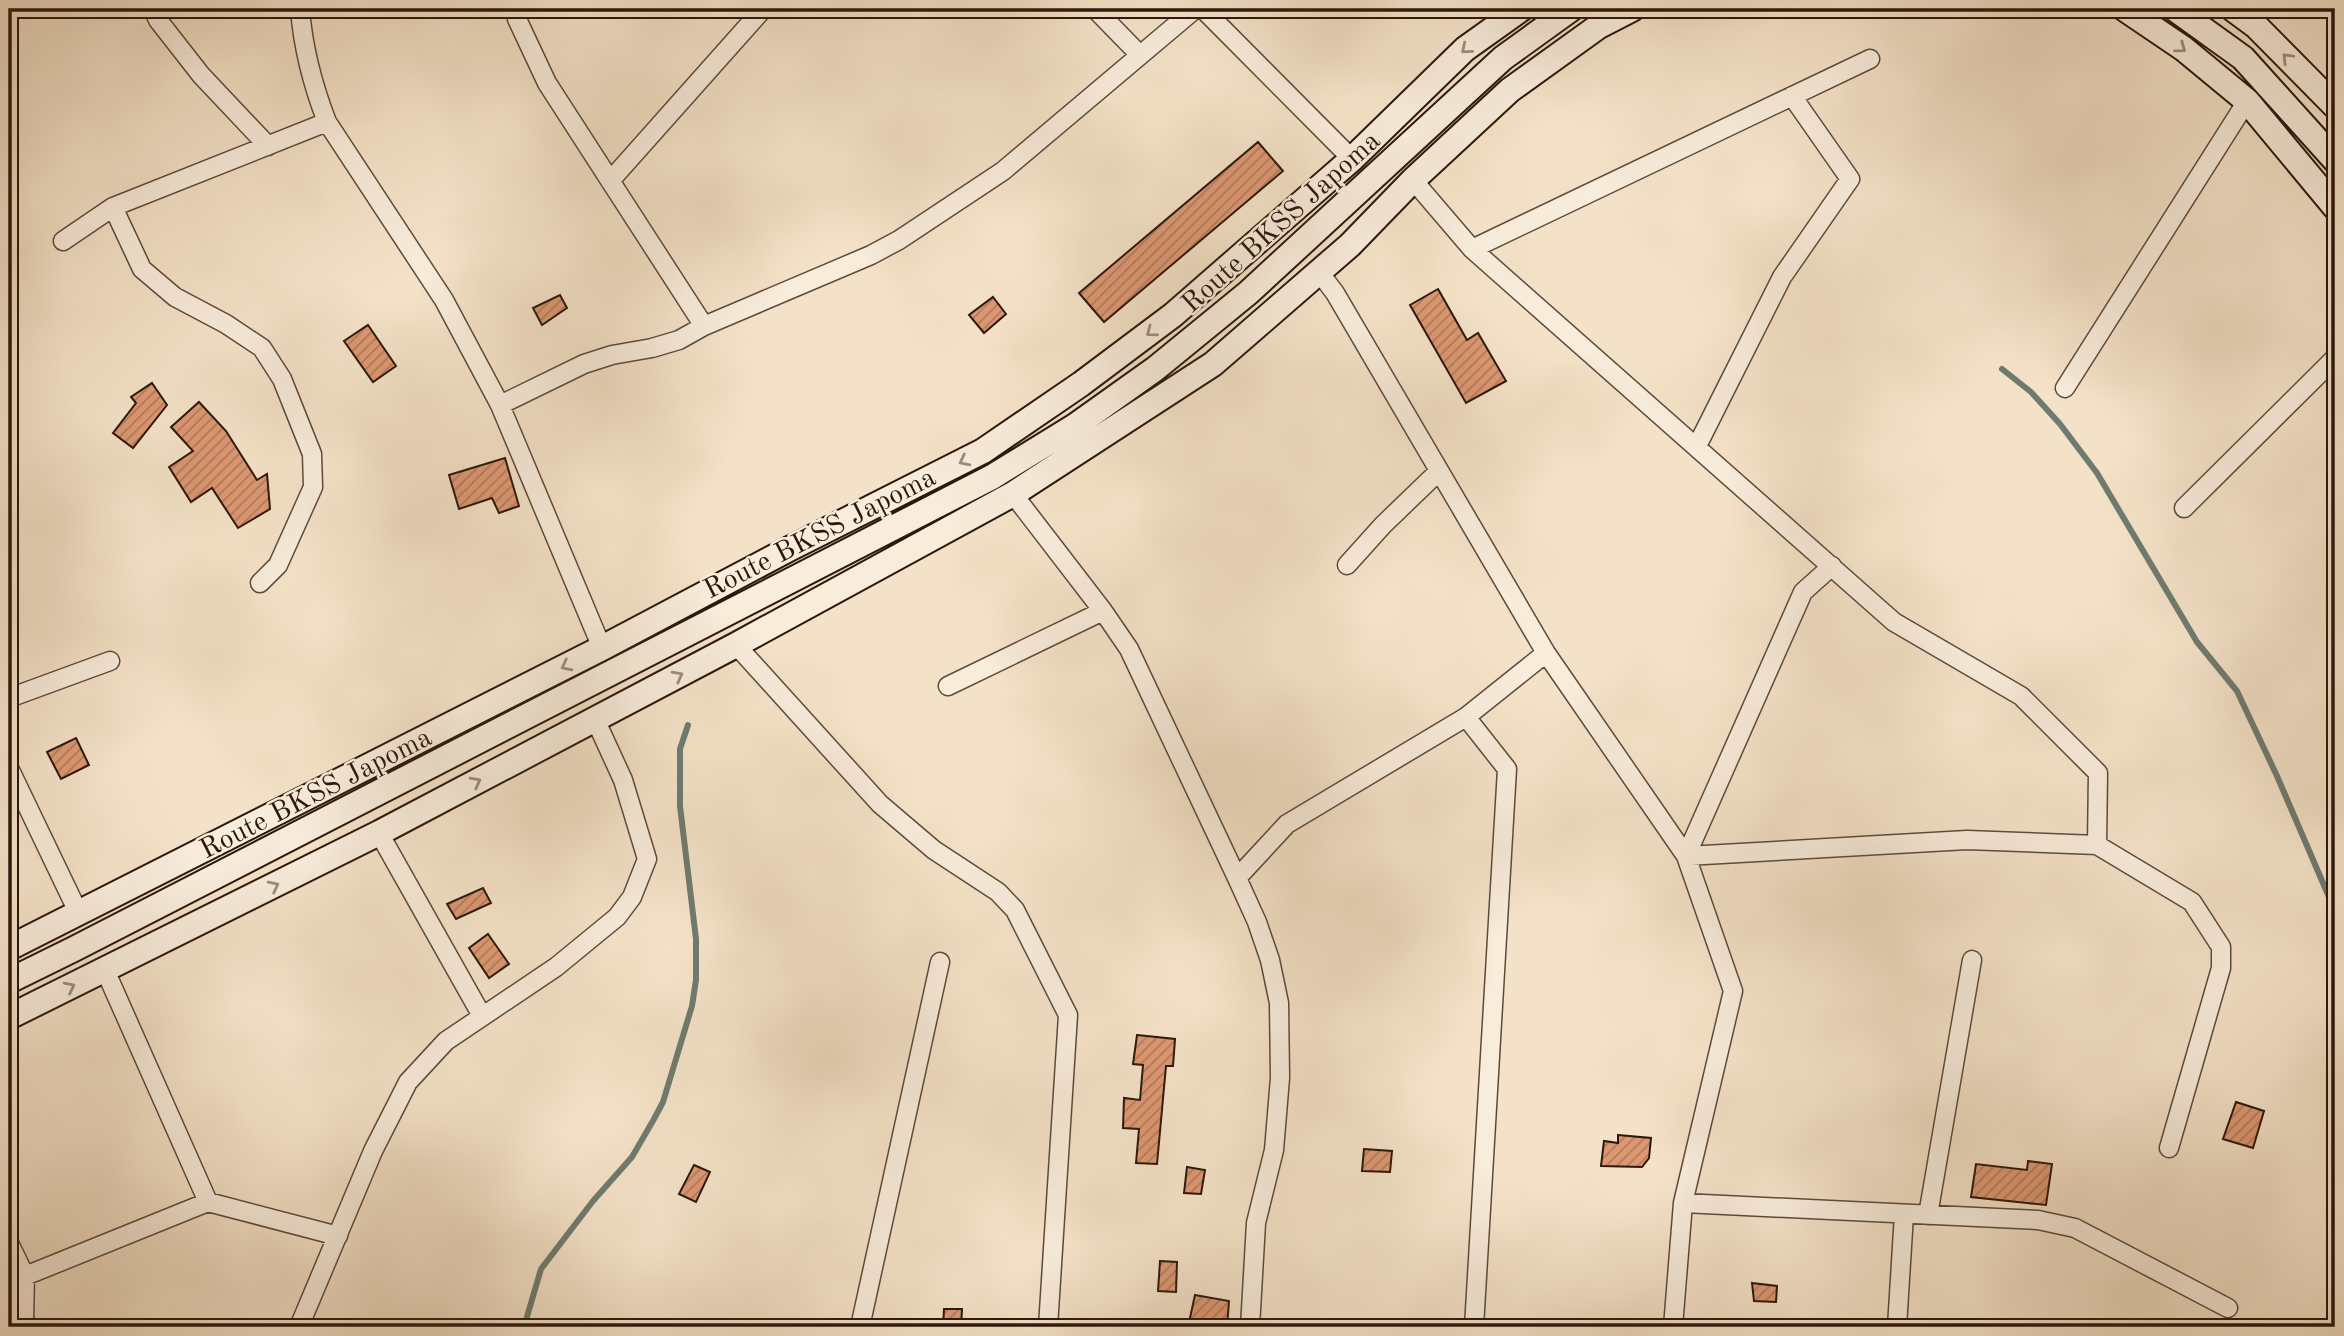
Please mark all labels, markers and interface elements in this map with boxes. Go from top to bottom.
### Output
one-way arrow [2173,39,2186,52]
one-way arrow [1461,41,1474,53]
one-way arrow [2283,53,2296,66]
street label: Route BKSS Japoma [1178,127,1387,319]
one-way arrow [1146,323,1159,336]
one-way arrow [959,452,971,466]
street label: Route BKSS Japoma [700,464,941,605]
one-way arrow [560,658,573,672]
one-way arrow [670,670,683,684]
street label: Route BKSS Japoma [196,724,437,865]
one-way arrow [469,777,481,790]
one-way arrow [267,880,279,894]
one-way arrow [63,981,75,995]

